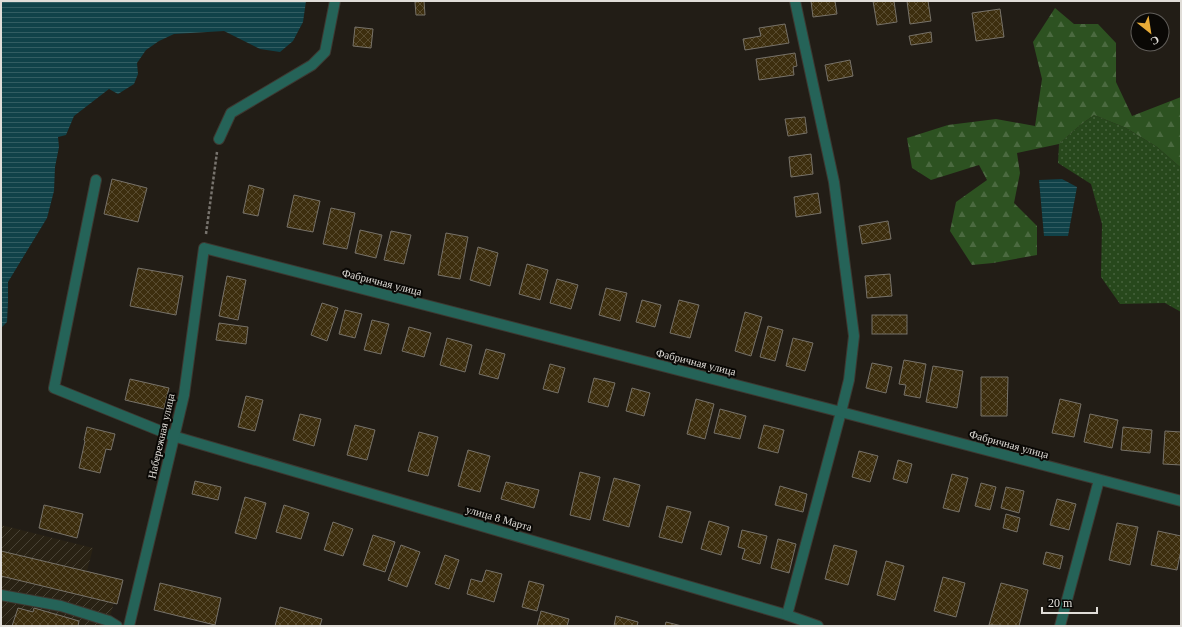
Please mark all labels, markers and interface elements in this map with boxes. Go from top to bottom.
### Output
north arrow [1130,12,1170,52]
text: С [1149,33,1161,48]
street label: Фабричная улица [341,266,423,298]
street label: Фабричная улица [655,346,737,378]
street label: Набережная улица [145,392,177,480]
street label: Фабричная улица [968,428,1050,460]
street label: улица 8 Марта [465,503,533,533]
scale bar [1042,589,1097,615]
text: 20 m [1048,596,1073,610]

